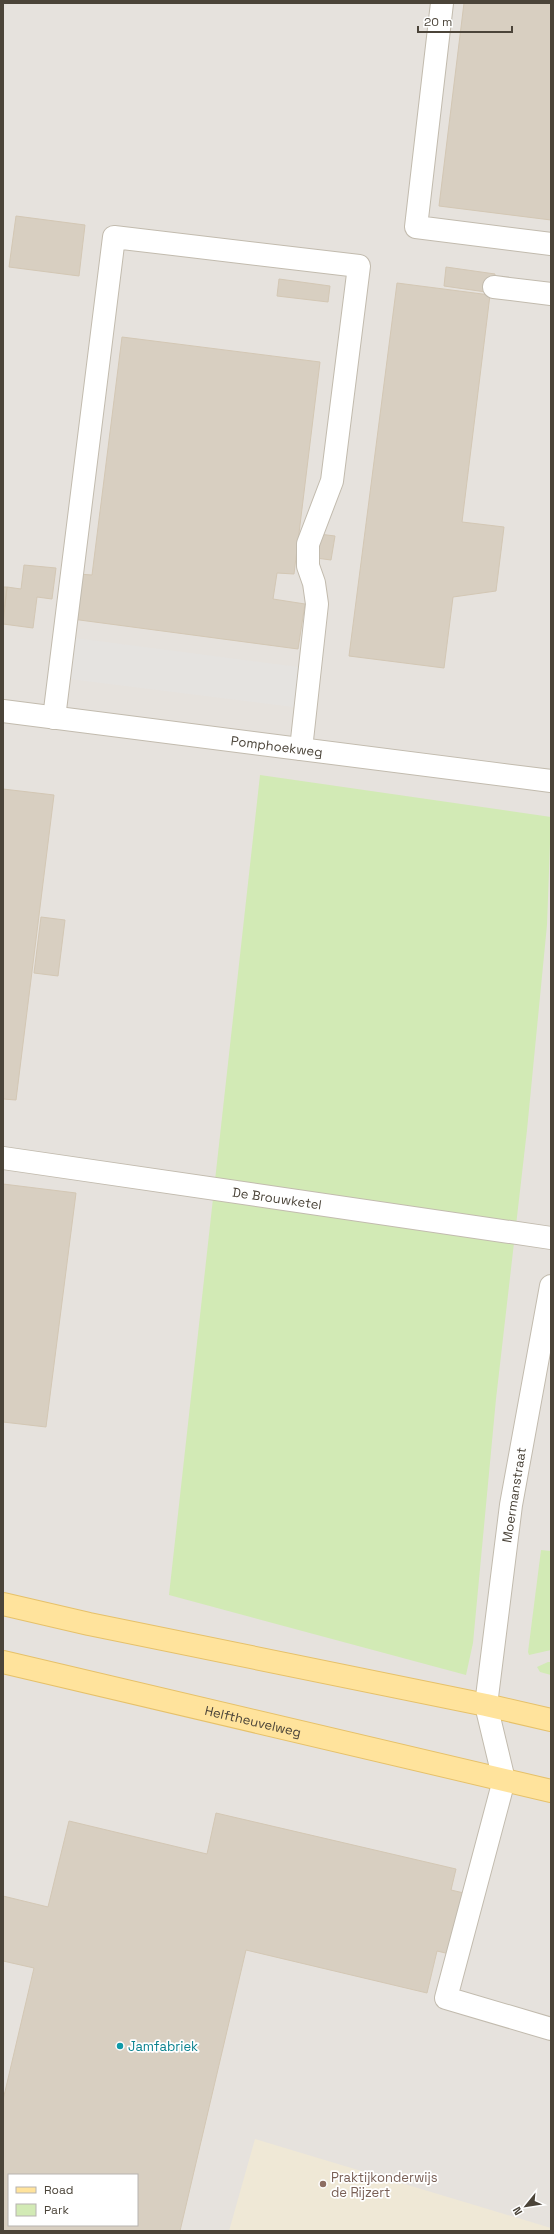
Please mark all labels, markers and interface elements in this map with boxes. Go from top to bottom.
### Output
scale bar [418,8,512,34]
text: 20 m [424,14,452,30]
street label: Pomphoekweg [230,732,324,760]
street label: De Brouwketel [231,1183,323,1213]
street label: Moermanstraat [498,1446,530,1544]
street label: Helftheuvelweg [203,1701,303,1740]
place label: Jamfabriek [128,2038,198,2055]
marker: Jamfabriek [115,2041,125,2051]
place label: Praktijkonderwijs de Rijzert [331,2169,438,2201]
legend [8,2174,138,2226]
marker: Praktijkonderwijs de Rijzert [318,2179,328,2189]
text: Road [44,2182,73,2198]
north arrow [506,2186,546,2226]
text: Park [44,2202,69,2218]
text: N [509,2204,525,2218]

